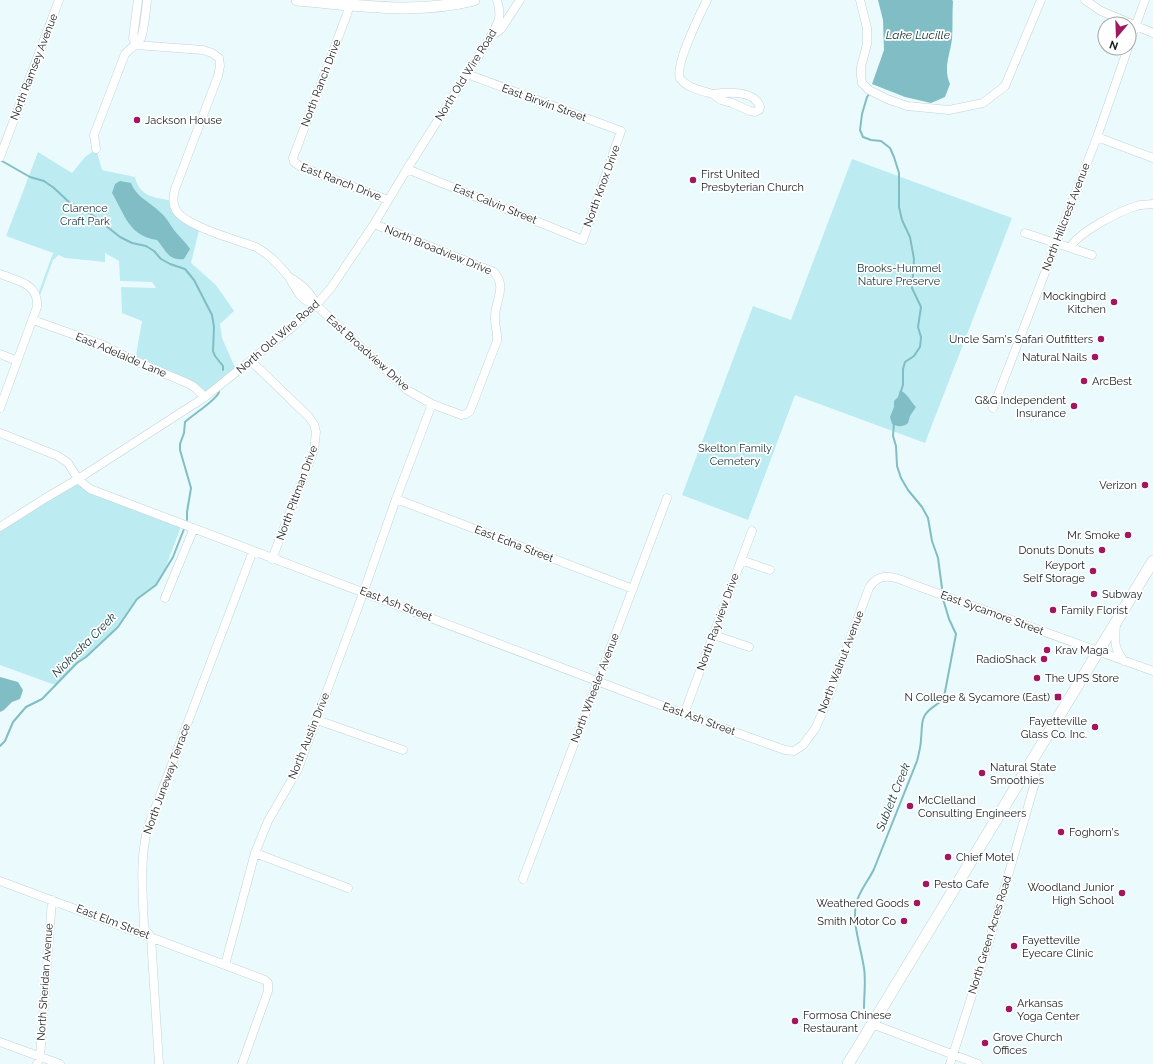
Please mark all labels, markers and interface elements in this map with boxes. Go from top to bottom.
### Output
street label: North Ramsey Avenue [8,11,61,122]
north arrow [1097,16,1137,56]
street label: North Old Wire Road [433,27,500,123]
water label: Lake Lucille [886,28,951,42]
street label: North Ranch Drive [298,37,344,129]
text: N [1108,37,1120,52]
street label: East Birwin Street [500,82,588,124]
place label: Jackson House [145,114,223,127]
marker: Jackson House [132,115,142,125]
street label: North Knox Drive [581,143,623,229]
street label: East Ranch Drive [299,161,384,204]
street label: North Hillcrest Avenue [1039,161,1093,273]
place label: First United Presbyterian Church [701,168,804,194]
marker: First United Presbyterian Church [688,175,698,185]
street label: East Calvin Street [451,181,539,227]
park label: Clarence Craft Park [60,202,110,228]
street label: North Broadview Drive [383,223,494,278]
park label: Brooks-Hummel Nature Preserve [857,262,941,288]
place label: Mockingbird Kitchen [1043,290,1106,316]
street label: North Old Wire Road [234,297,322,377]
marker: Mockingbird Kitchen [1109,297,1119,307]
street label: East Broadview Drive [324,312,413,394]
street label: East Adelaide Lane [74,330,169,380]
place label: Uncle Sam's Safari Outfitters [949,333,1093,346]
marker: Uncle Sam's Safari Outfitters [1096,334,1106,344]
place label: Natural Nails [1022,351,1087,364]
marker: Natural Nails [1090,352,1100,362]
place label: ArcBest [1092,375,1132,388]
marker: ArcBest [1079,376,1089,386]
place label: G&G Independent Insurance [975,394,1067,420]
marker: G&G Independent Insurance [1069,401,1079,411]
park label: Skelton Family Cemetery [698,442,772,468]
street label: North Pittman Drive [274,443,320,542]
place label: Verizon [1099,479,1137,492]
marker: Verizon [1140,480,1150,490]
street label: East Edna Street [473,523,556,565]
place label: Mr. Smoke [1067,529,1121,542]
marker: Mr. Smoke [1123,530,1133,540]
place label: Donuts Donuts [1018,544,1094,557]
marker: Donuts Donuts [1097,545,1107,555]
place label: Keyport Self Storage [1023,559,1086,585]
marker: Keyport Self Storage [1088,566,1098,576]
street label: North Rayview Drive [694,571,742,673]
street label: East Ash Street [358,584,434,624]
street label: East Sycamore Street [939,588,1046,638]
place label: Subway [1102,588,1142,601]
marker: Subway [1089,589,1099,599]
place label: Family Florist [1061,604,1128,617]
marker: Family Florist [1048,605,1058,615]
street label: North Walnut Avenue [815,608,867,715]
water label: Niokaska Creek [49,610,119,680]
street label: North Wheeler Avenue [568,631,622,745]
place label: Krav Maga [1055,644,1108,657]
marker: Krav Maga [1042,645,1052,655]
place label: RadioShack [976,653,1036,666]
marker: RadioShack [1039,654,1049,664]
place label: The UPS Store [1045,672,1119,685]
marker: The UPS Store [1032,673,1042,683]
street label: North Austin Drive [286,690,332,781]
place label: N College & Sycamore (East) [905,691,1050,704]
marker: N College & Sycamore (East) [1053,692,1063,702]
street label: East Ash Street [661,700,737,738]
place label: Fayetteville Glass Co. Inc. [1021,715,1088,741]
street label: North Juneway Terrace [141,721,193,836]
marker: Fayetteville Glass Co. Inc. [1090,722,1100,732]
water label: Sublett Creek [873,760,913,834]
place label: Natural State Smoothies [990,761,1057,787]
marker: Natural State Smoothies [977,768,987,778]
place label: McClelland Consulting Engineers [918,794,1026,820]
marker: McClelland Consulting Engineers [905,801,915,811]
place label: Foghorn's [1069,826,1119,839]
marker: Foghorn's [1056,827,1066,837]
place label: Chief Motel [956,851,1014,864]
marker: Chief Motel [943,852,953,862]
street label: North Green Acres Road [966,874,1014,996]
place label: Pesto Cafe [934,878,989,891]
marker: Pesto Cafe [921,879,931,889]
place label: Woodland Junior High School [1028,881,1114,907]
marker: Woodland Junior High School [1117,888,1127,898]
place label: Weathered Goods [816,897,909,910]
marker: Weathered Goods [912,898,922,908]
street label: East Elm Street [74,902,152,942]
place label: Smith Motor Co [817,915,896,928]
marker: Smith Motor Co [899,916,909,926]
street label: North Sheridan Avenue [34,922,56,1041]
place label: Fayetteville Eyecare Clinic [1022,934,1093,960]
marker: Fayetteville Eyecare Clinic [1009,941,1019,951]
place label: Arkansas Yoga Center [1017,997,1080,1023]
marker: Arkansas Yoga Center [1004,1004,1014,1014]
place label: Formosa Chinese Restaurant [803,1009,892,1035]
marker: Formosa Chinese Restaurant [790,1016,800,1026]
place label: Grove Church Offices [993,1031,1062,1057]
marker: Grove Church Offices [980,1038,990,1048]

